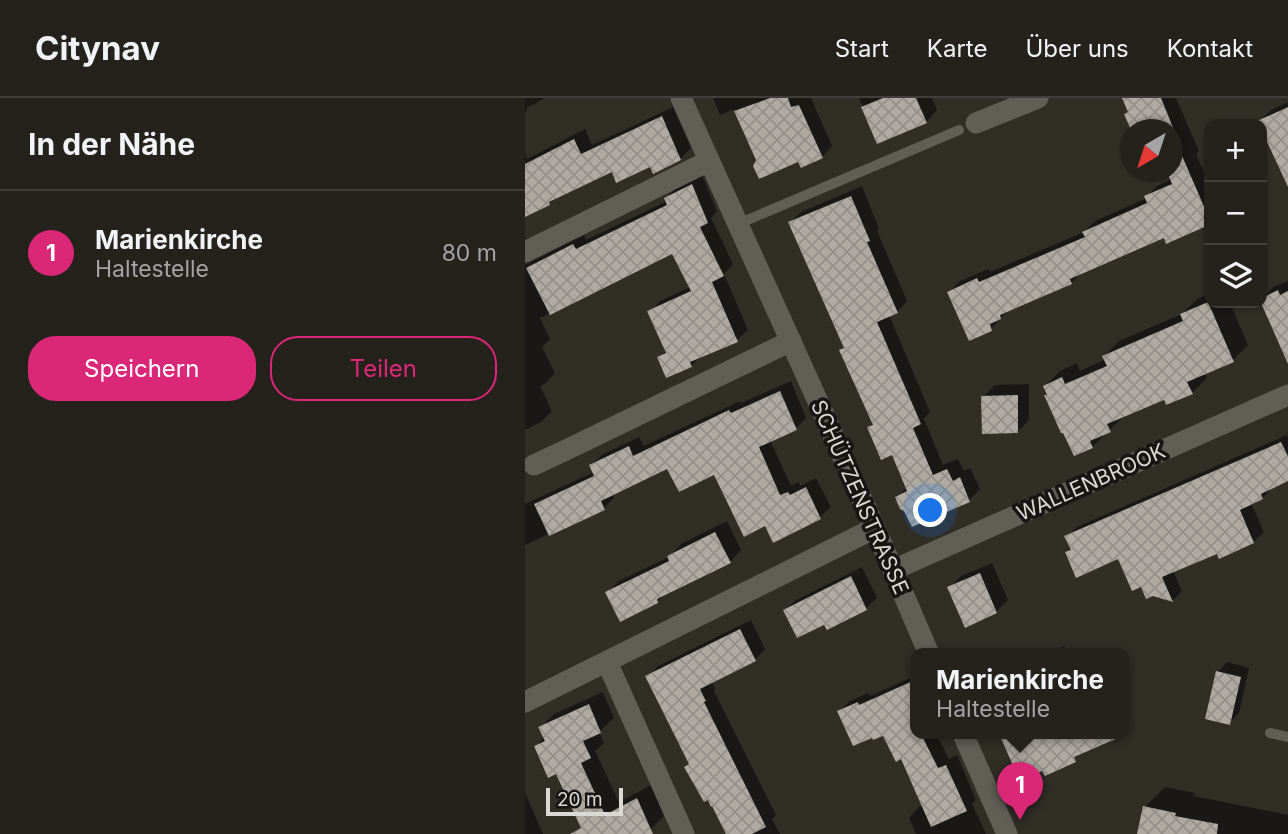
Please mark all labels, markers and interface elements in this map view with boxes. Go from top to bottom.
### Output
text: Citynav [35,28,160,68]
text: Start [835,34,889,63]
text: Karte [927,34,987,63]
text: Über uns [1025,34,1129,63]
text: Kontakt [1167,34,1253,63]
north arrow [1120,119,1183,182]
map controls [1204,119,1267,308]
button: + [1204,119,1267,182]
text: In der Nähe [28,126,195,162]
button: − [1204,182,1267,245]
text: Marienkirche [95,224,263,255]
text: 1 [46,239,56,267]
text: 80 m [442,239,497,267]
button: layers [1204,245,1267,308]
text: Haltestelle [95,255,209,283]
button: Speichern [28,336,256,401]
button: Teilen [270,336,497,401]
street label: SCHÜTZENSTRASSE [806,396,915,598]
street label: WALLENBROOK [1013,438,1169,526]
your location [913,493,947,527]
popup [910,648,1130,739]
text: Marienkirche [936,664,1104,695]
text: Haltestelle [936,695,1050,723]
pin: 1 [997,762,1043,820]
scale bar [546,785,623,817]
text: 20 m [557,788,603,811]

